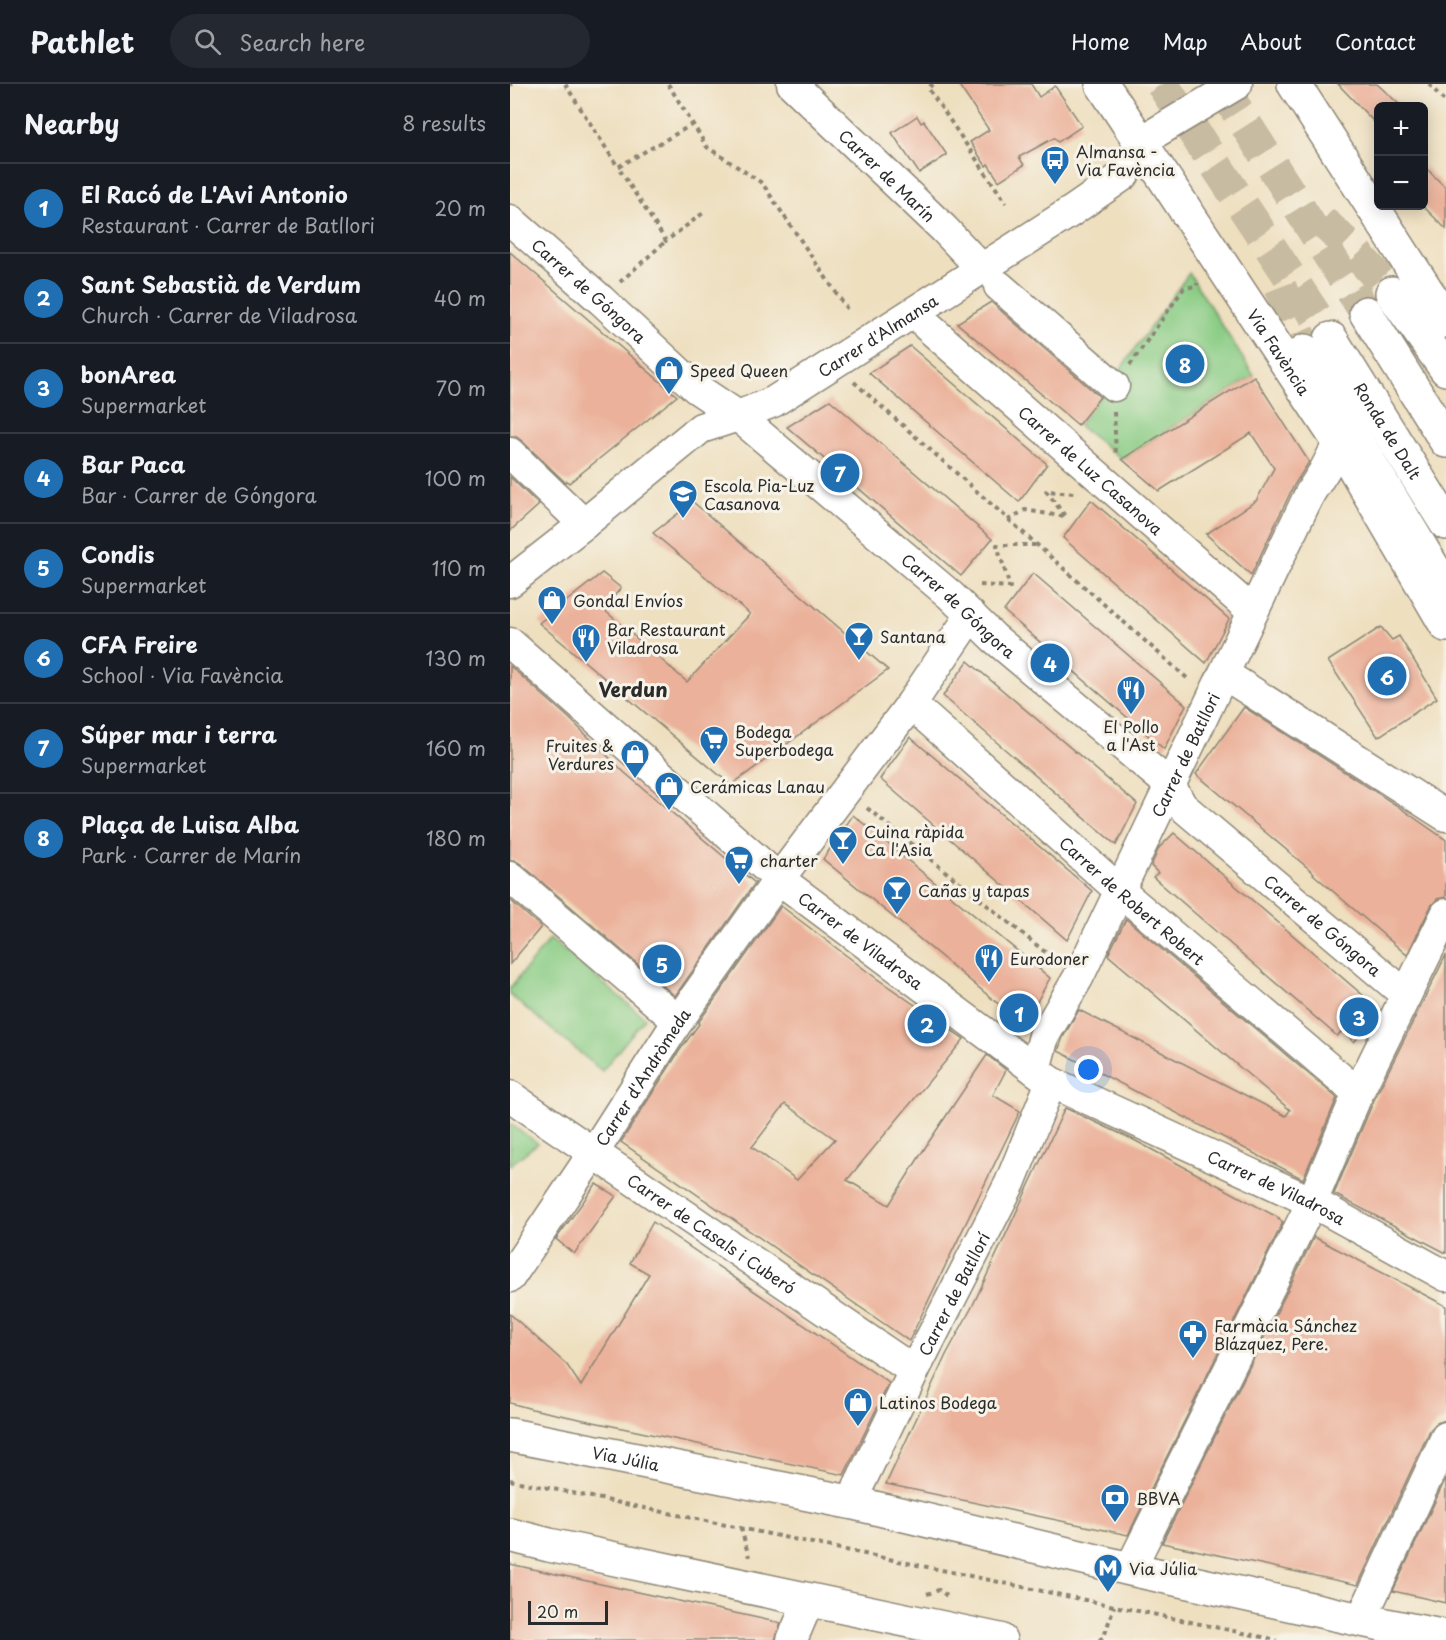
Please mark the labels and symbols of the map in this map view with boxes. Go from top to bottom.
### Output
street label: Carrer de Marín [834,123,941,227]
place label: Almansa - Via Favència [1076,139,1175,181]
bus stop icon: Almansa - Via Favència [1039,144,1071,186]
street label: Carrer de Góngora [527,233,652,348]
street label: Carrer d'Almansa [813,288,942,383]
street label: Via Favència [1242,304,1317,400]
pin: 8 [1166,342,1204,386]
shop icon: Speed Queen [653,354,685,396]
place label: Speed Queen [690,358,789,382]
street label: Ronda de Dalt [1349,377,1428,484]
street label: Carrer de Luz Casanova [1013,400,1169,540]
pin: 7 [820,450,860,496]
place label: Escola Pia-Luz Casanova [704,473,815,515]
school or university icon: Escola Pia-Luz Casanova [667,478,699,520]
street label: Carrer de Góngora [896,547,1021,663]
shop icon: Gondal Envíos [536,584,568,626]
place label: Gondal Envíos [573,588,683,612]
place label: Bar Restaurant Viladrosa [607,617,726,659]
bar icon: Santana [843,620,875,662]
restaurant icon: Bar Restaurant Viladrosa [570,622,602,664]
place label: Santana [880,624,946,648]
pin: 4 [1030,640,1070,686]
pin: 6 [1368,654,1406,698]
district label: Verdun [598,674,668,704]
restaurant icon: El Pollo a l'Ast [1115,674,1147,716]
street label: Carrer de Batllori [1145,688,1225,821]
place label: El Pollo a l'Ast [1103,714,1159,756]
place label: Bodega Superbodega [735,719,834,761]
supermarket icon: Bodega Superbodega [698,724,730,766]
place label: Fruites & Verdures [546,733,614,775]
shop icon: Fruites & Verdures [619,738,651,780]
shop icon: Cerámicas Lanau [653,770,685,812]
place label: Cerámicas Lanau [690,774,825,798]
place label: Cuina ràpida Ca l'Asia [864,819,964,861]
bar icon: Cuina ràpida Ca l'Asia [827,824,859,866]
street label: Carrer de Robert Robert [1054,830,1211,971]
supermarket icon: charter [723,844,755,886]
place label: charter [760,848,818,872]
street label: Carrer de Góngora [1259,868,1387,981]
bar icon: Cañas y tapas [881,874,913,916]
place label: Cañas y tapas [918,878,1030,902]
street label: Carrer de Viladrosa [793,885,928,995]
pin: 5 [642,942,682,986]
restaurant icon: Eurodoner [973,942,1005,984]
place label: Eurodoner [1010,946,1089,970]
pin: 1 [1000,990,1038,1036]
pin: 3 [1340,994,1378,1040]
pin: 2 [908,1002,946,1046]
street label: Carrer d'Andròmeda [589,1003,696,1150]
your location [1074,1055,1103,1084]
street label: Carrer de Viladrosa [1204,1144,1350,1230]
street label: Carrer de Casals i Cuberó [623,1167,801,1299]
street label: Carrer de Batllorí [912,1227,995,1360]
place label: Farmàcia Sánchez Blázquez, Pere. [1214,1313,1357,1355]
pharmacy icon: Farmàcia Sánchez Blázquez, Pere. [1177,1318,1209,1360]
shop icon: Latinos Bodega [842,1386,874,1428]
place label: Latinos Bodega [879,1390,997,1414]
street label: Via Júlia [590,1440,662,1476]
bank icon: BBVA [1099,1482,1131,1524]
place label: BBVA [1136,1486,1181,1510]
metro station icon: Via Júlia [1092,1552,1124,1594]
place label: Via Júlia [1129,1556,1197,1580]
scale bar [528,1598,608,1626]

